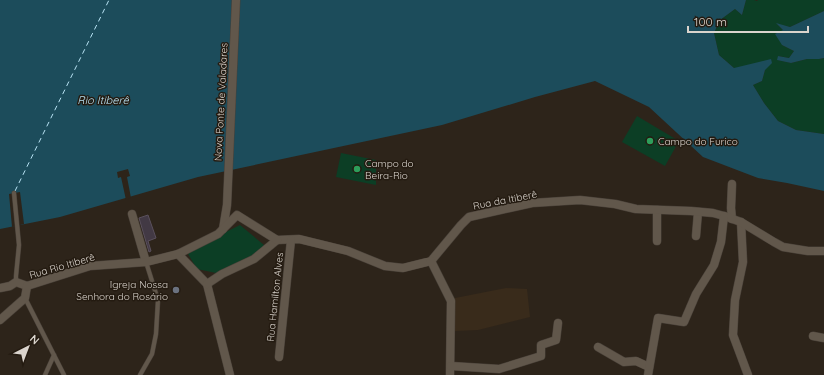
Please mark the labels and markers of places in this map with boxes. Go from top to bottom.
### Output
place label: Campo do Furico [658,135,738,148]
marker: Campo do Furico [645,136,655,146]
place label: Campo do Beira-Rio [365,157,414,182]
marker: Campo do Beira-Rio [352,164,362,174]
place label: Igreja Nossa Senhora do Rosário [76,278,168,303]
marker: Igreja Nossa Senhora do Rosário [171,285,181,295]

